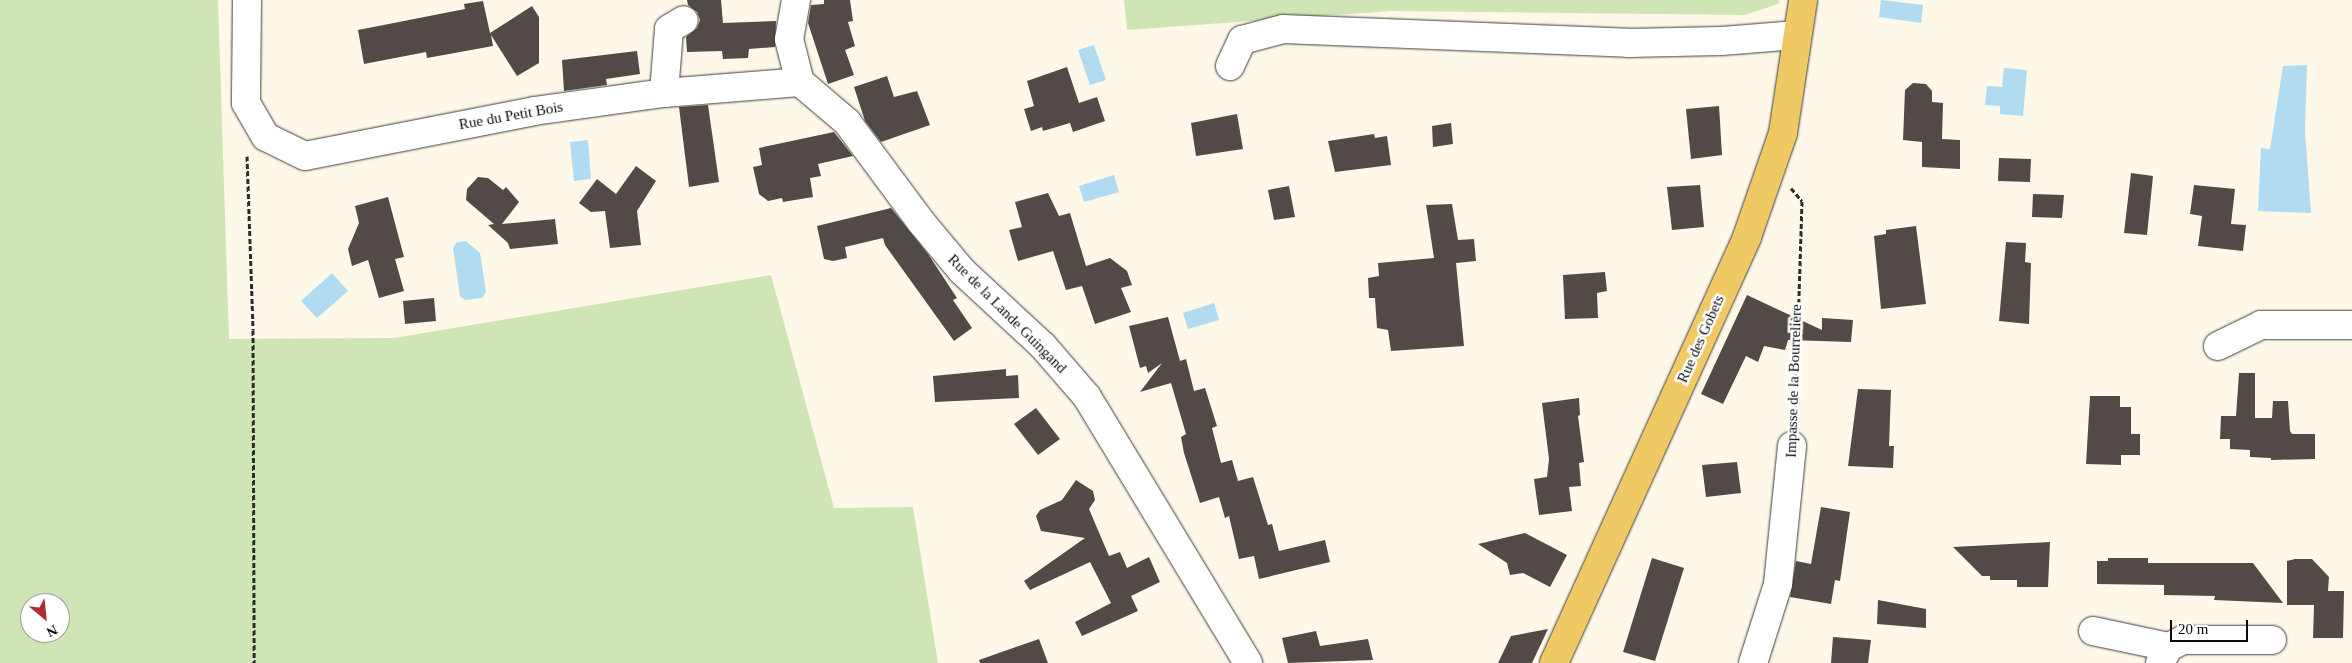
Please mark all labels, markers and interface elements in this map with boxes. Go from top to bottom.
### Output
street label: Rue du Petit Bois [458,98,564,134]
street label: Rue de la Lande Guingand [944,251,1070,377]
street label: Rue des Gobets [1674,292,1728,386]
street label: Impasse de la Bourrelière [1782,304,1806,458]
north arrow [20,593,70,643]
scale bar [2172,610,2250,642]
text: 20 m [2178,621,2208,637]
text: N [44,622,60,640]

